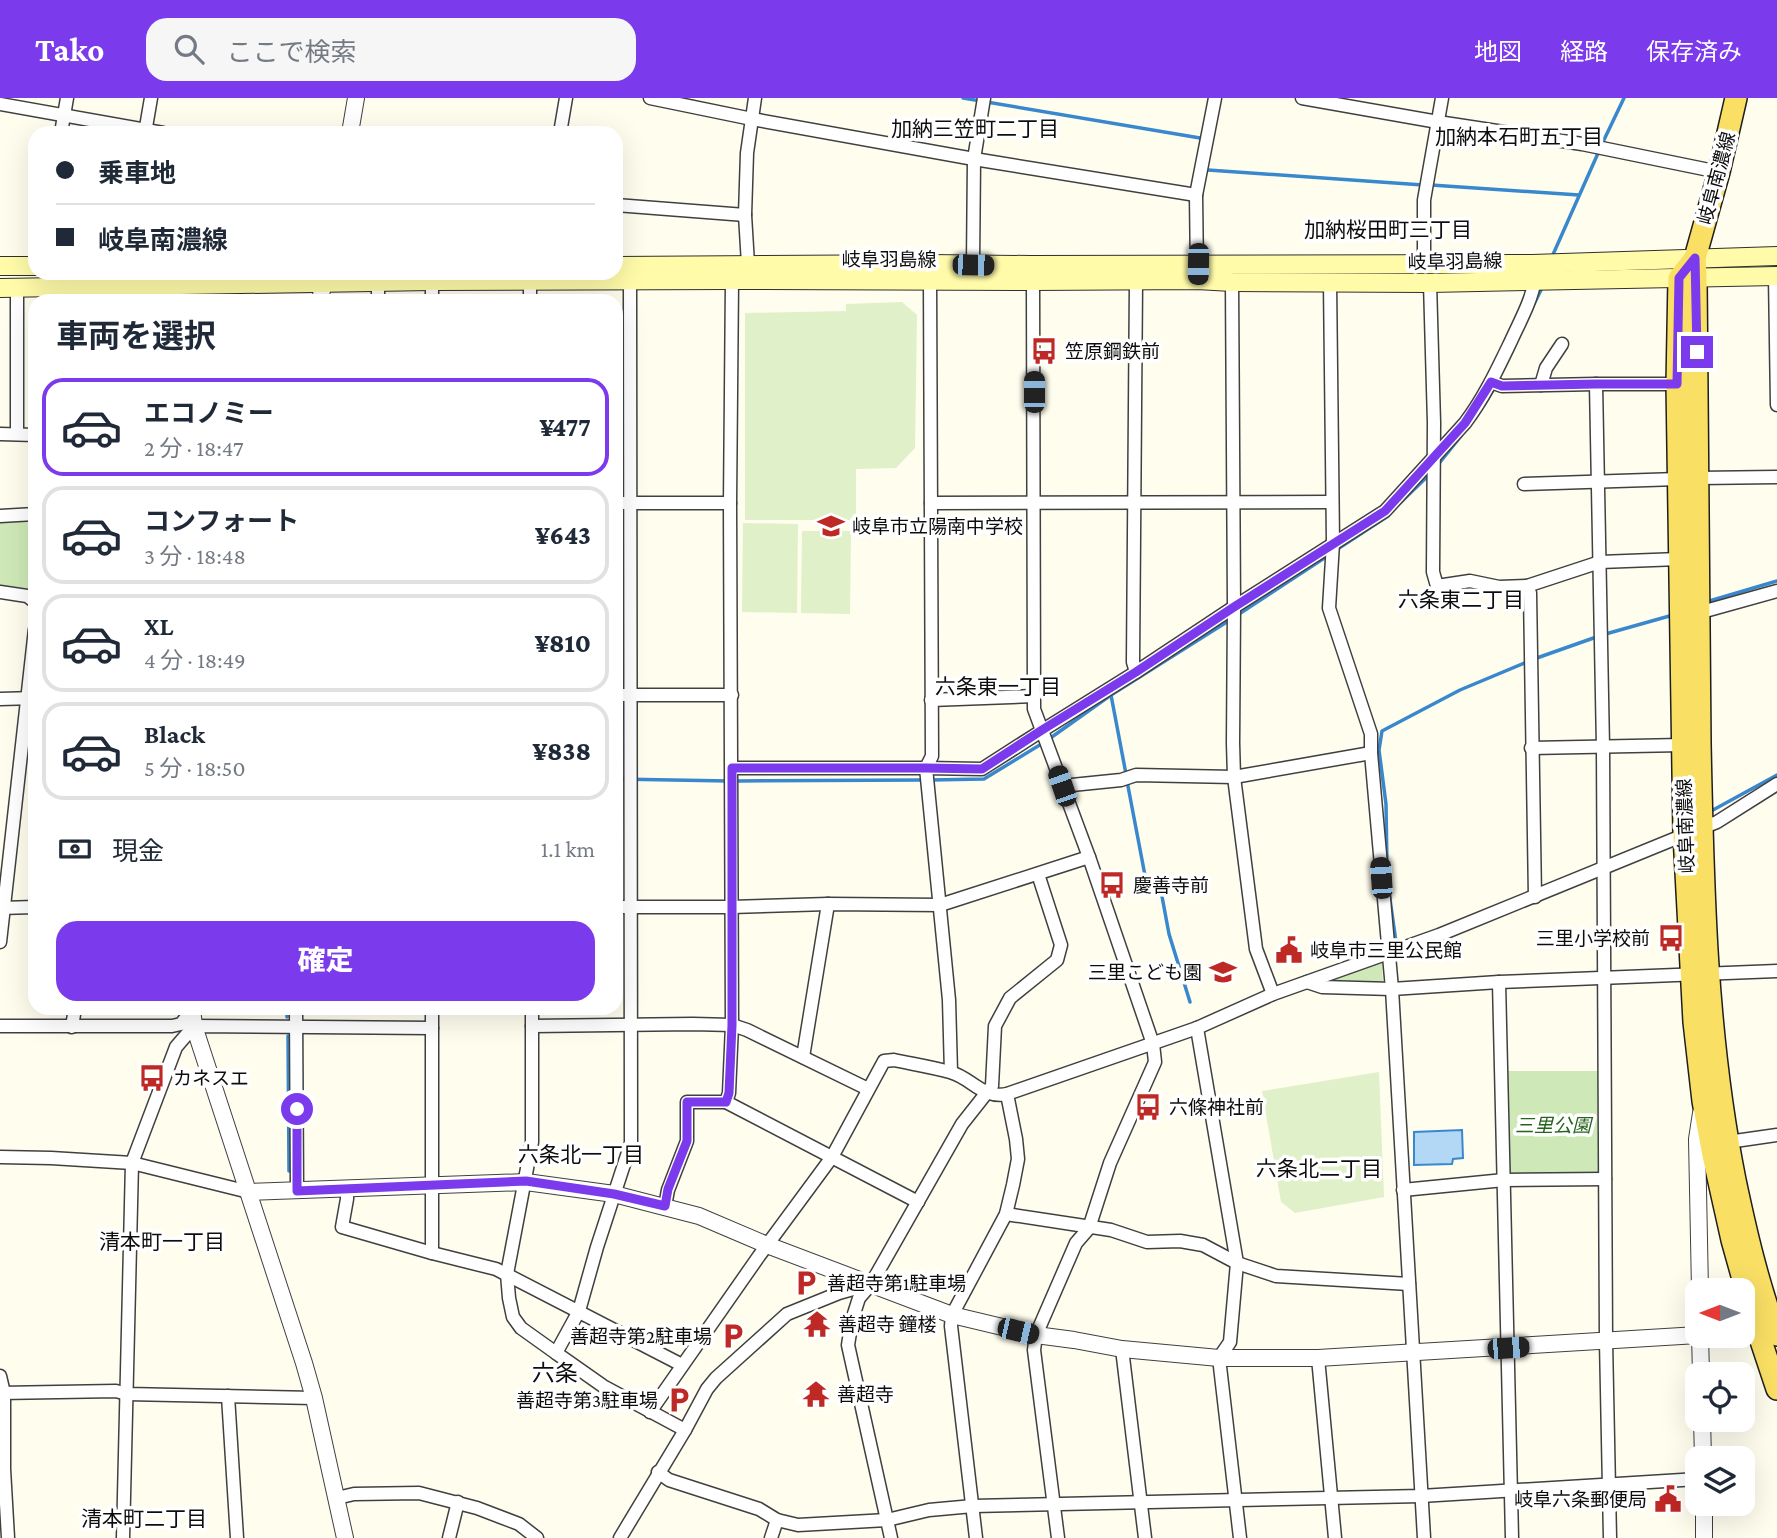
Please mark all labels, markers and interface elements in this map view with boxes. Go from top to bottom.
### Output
search box [146,18,636,81]
icon: search [170,30,208,68]
text: Tako [35,31,104,68]
text: ここで検索 [226,38,356,67]
text: 地図 [1474,38,1522,65]
text: 経路 [1560,38,1608,65]
text: 保存済み [1646,38,1742,65]
district label: 加納三笠町二丁目 [891,117,1059,141]
district label: 加納本石町五丁目 [1435,125,1603,149]
street label: 岐阜南濃線 [1694,130,1739,227]
text: 乗車地 [98,159,176,188]
district label: 加納桜田町三丁目 [1304,218,1472,242]
text: 岐阜南濃線 [98,226,228,255]
car [1188,243,1209,285]
street label: 岐阜羽島線 [841,249,937,270]
street label: 岐阜羽島線 [1407,250,1503,273]
car [952,254,995,276]
text: 車両を選択 [56,318,216,354]
bus stop icon: 笠原鋼鉄前 [1029,336,1059,366]
route end [1681,336,1713,368]
place label: 笠原鋼鉄前 [1065,341,1160,362]
car [1024,371,1045,413]
icon: car [60,396,123,459]
text: エコノミー [144,399,274,428]
text: ¥477 [539,413,591,442]
text: 2 分 · 18:47 [144,435,243,461]
icon: car [60,504,123,567]
text: コンフォート [144,507,299,536]
school or university icon: 岐阜市立陽南中学校 [816,511,846,541]
place label: 岐阜市立陽南中学校 [852,516,1023,537]
text: ¥643 [535,521,591,550]
text: 3 分 · 18:48 [144,543,246,569]
district label: 六条東二丁目 [1398,588,1524,612]
icon: car [60,612,123,675]
text: XL [144,612,173,641]
text: ¥810 [534,629,591,658]
text: 4 分 · 18:49 [144,647,246,673]
district label: 六条東一丁目 [935,675,1061,699]
icon: car [60,720,123,783]
text: Black [144,720,205,749]
text: ¥838 [532,737,591,766]
text: 5 分 · 18:50 [144,755,245,781]
car [1046,763,1079,809]
street label: 岐阜南濃線 [1673,778,1698,874]
icon: cash [56,830,94,868]
text: 1.1 km [541,836,595,862]
text: 現金 [112,837,164,866]
car [1370,856,1393,900]
bus stop icon: 慶善寺前 [1097,870,1127,900]
place label: 慶善寺前 [1133,875,1209,896]
button: 確定 [56,921,595,1001]
bus stop icon: 三里小学校前 [1656,923,1686,953]
place label: 三里小学校前 [1536,928,1650,949]
public building icon: 岐阜市三里公民館 [1274,935,1304,965]
place label: 岐阜市三里公民館 [1310,940,1462,961]
school or university icon: 三里こども園 [1208,957,1238,987]
place label: 三里こども園 [1088,962,1202,983]
bus stop icon: カネスエ [137,1063,167,1093]
place label: カネスエ [173,1068,249,1089]
bus stop icon: 六條神社前 [1133,1092,1163,1122]
route start [281,1093,313,1125]
place label: 六條神社前 [1169,1097,1264,1118]
park label: 三里公園 [1515,1115,1594,1136]
district label: 六条北一丁目 [518,1143,644,1167]
district label: 六条北二丁目 [1256,1157,1382,1181]
district label: 清本町一丁目 [99,1230,225,1254]
parking icon: 善超寺第1駐車場 [791,1268,821,1298]
place label: 善超寺第1駐車場 [827,1273,966,1294]
north arrow [1685,1278,1755,1348]
map controls [1685,1278,1755,1516]
temple icon: 善超寺 鐘楼 [802,1309,832,1339]
place label: 善超寺 鐘楼 [838,1314,937,1335]
car [996,1316,1041,1346]
parking icon: 善超寺第2駐車場 [718,1321,748,1351]
place label: 善超寺第2駐車場 [570,1326,712,1347]
car [1487,1336,1530,1360]
district label: 六条 [532,1360,578,1386]
button: locate [1685,1362,1755,1432]
temple icon: 善超寺 [801,1379,831,1409]
place label: 善超寺 [837,1384,894,1405]
parking icon: 善超寺第3駐車場 [664,1385,694,1415]
place label: 善超寺第3駐車場 [516,1390,658,1411]
button: layers [1685,1446,1755,1516]
public building icon: 岐阜六条郵便局 [1653,1484,1683,1514]
place label: 岐阜六条郵便局 [1514,1489,1647,1510]
district label: 清本町二丁目 [81,1507,207,1531]

